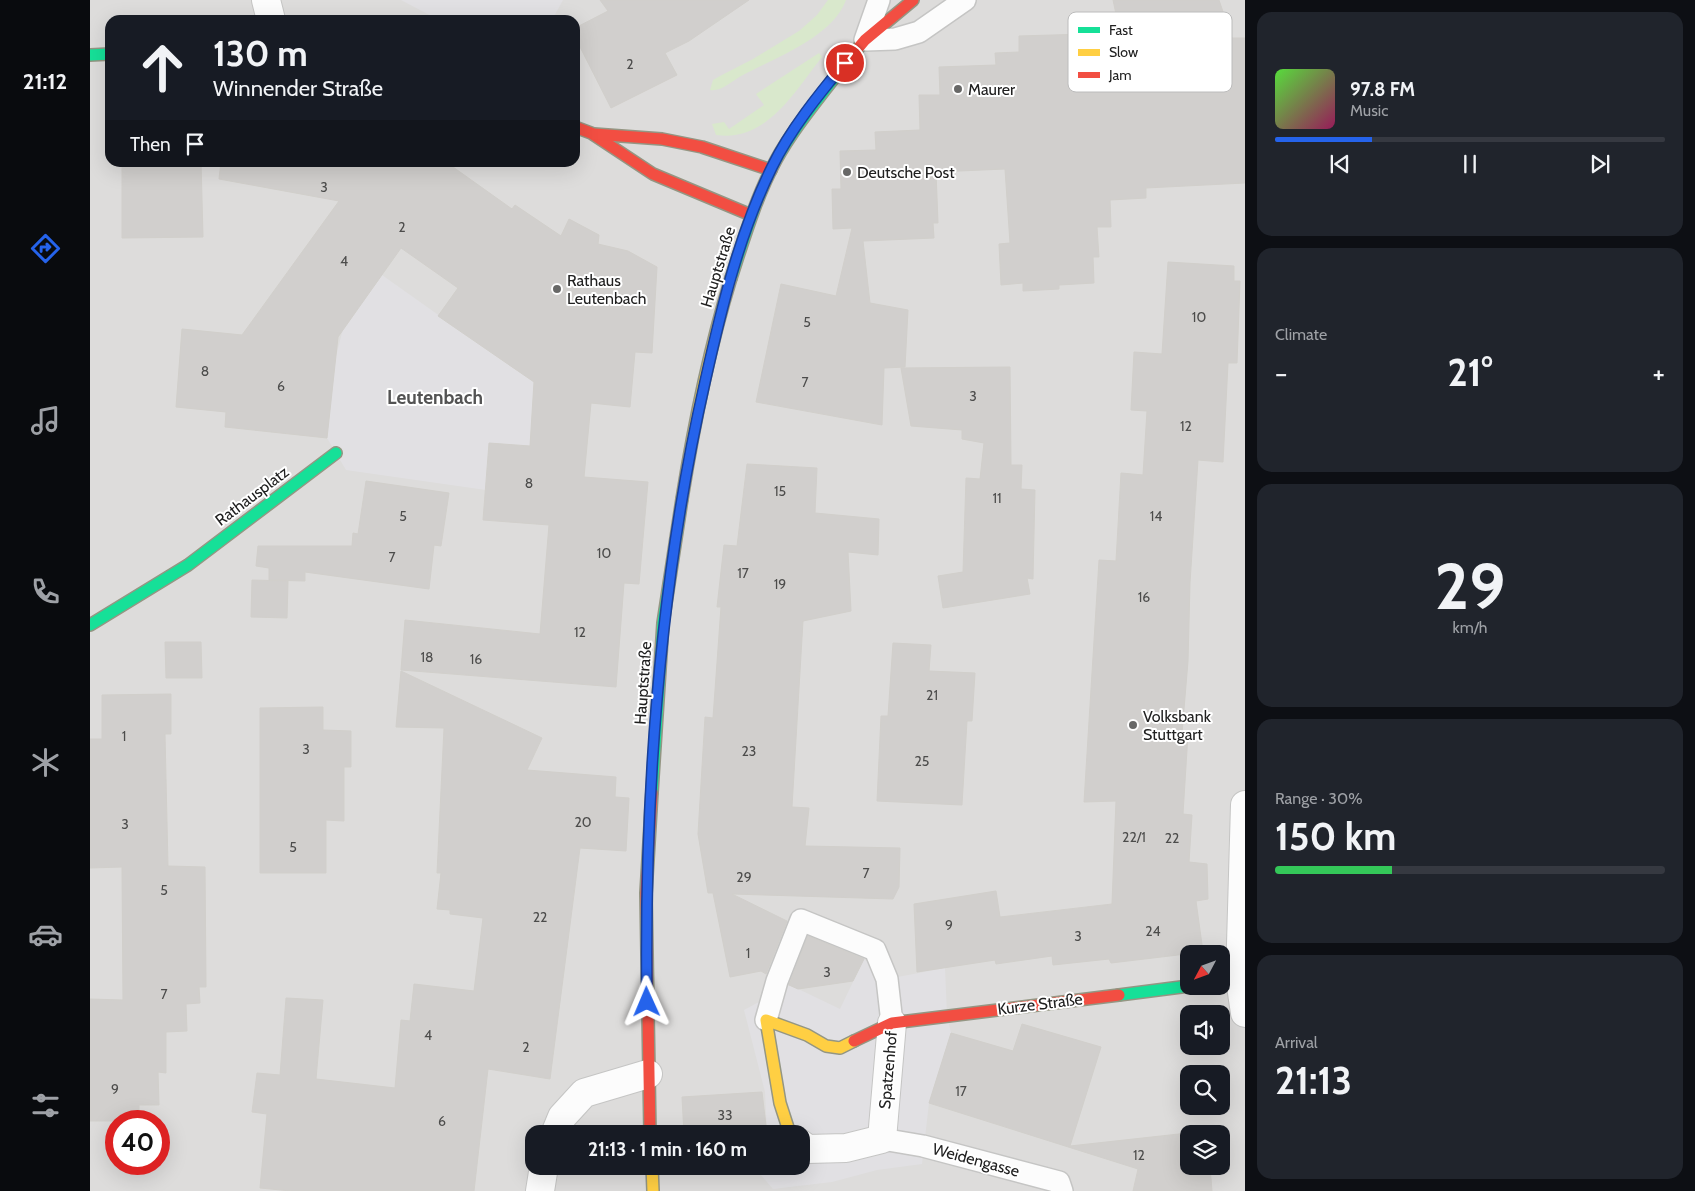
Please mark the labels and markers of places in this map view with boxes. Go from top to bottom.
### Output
pin [824,42,866,84]
place label: Maurer [968,80,1016,99]
marker: Maurer [952,83,964,95]
place label: Deutsche Post [857,163,955,182]
marker: Deutsche Post [841,166,853,178]
place label: Rathaus Leutenbach [567,271,646,308]
marker: Rathaus Leutenbach [551,283,563,295]
place label: Volksbank Stuttgart [1143,707,1212,744]
marker: Volksbank Stuttgart [1127,719,1139,731]

